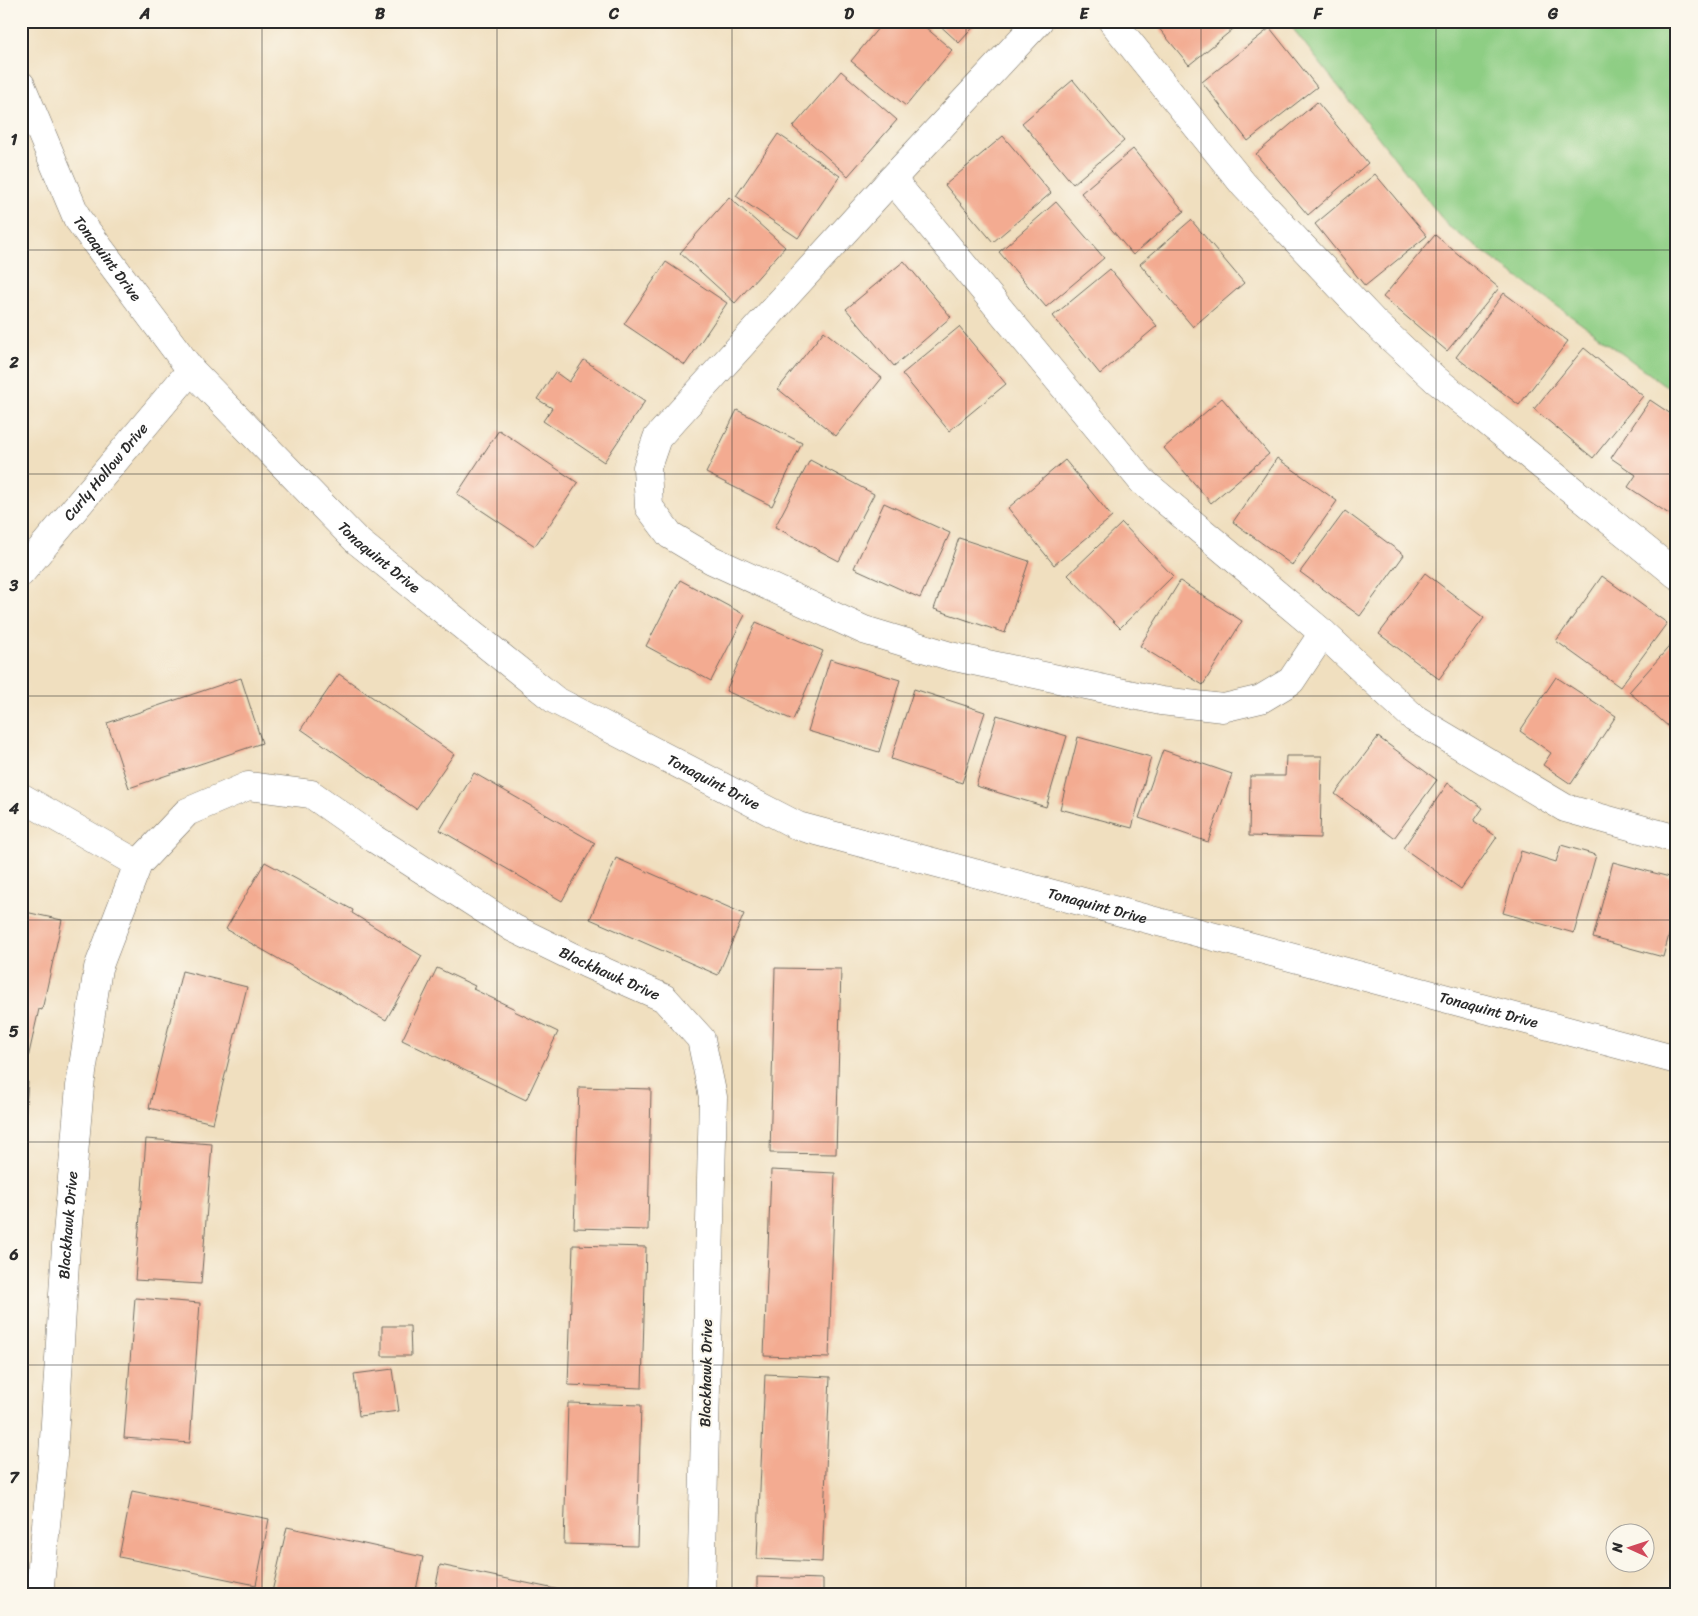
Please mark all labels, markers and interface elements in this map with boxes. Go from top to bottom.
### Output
text: A [139,0,150,28]
text: B [375,0,386,28]
text: C [608,0,620,28]
text: D [844,0,854,28]
text: E [1080,0,1090,28]
text: F [1313,0,1324,28]
text: G [1547,0,1559,28]
text: 1 [11,125,18,154]
street label: Tonaquint Drive [66,210,148,307]
text: 2 [8,348,19,377]
street label: Curly Hollow Drive [57,416,155,527]
street label: Tonaquint Drive [331,515,426,600]
text: 3 [9,571,19,600]
street label: Tonaquint Drive [662,747,765,817]
text: 4 [8,794,19,823]
street label: Tonaquint Drive [1045,880,1150,931]
street label: Blackhawk Drive [555,939,664,1008]
street label: Tonaquint Drive [1436,984,1541,1036]
text: 5 [9,1017,19,1046]
street label: Blackhawk Drive [51,1170,86,1280]
text: 6 [8,1240,19,1269]
street label: Blackhawk Drive [692,1318,720,1427]
text: 7 [9,1463,20,1492]
north arrow [1606,1524,1656,1574]
text: N [1605,1542,1630,1554]

